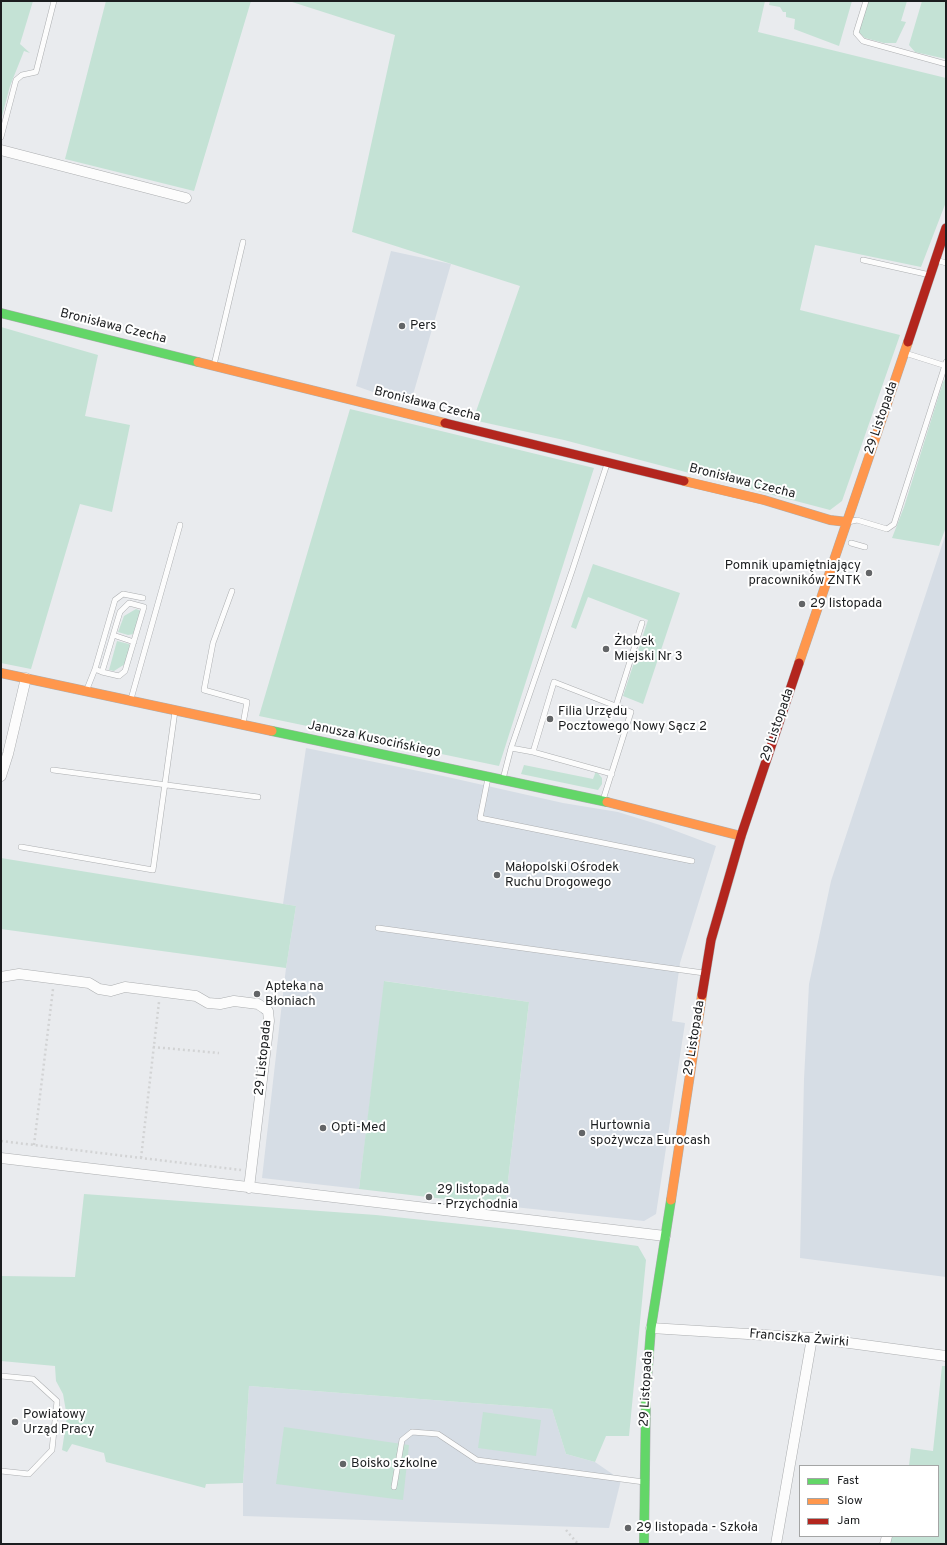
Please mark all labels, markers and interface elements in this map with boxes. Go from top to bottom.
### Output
street label: Bronisława Czecha [58,306,168,348]
place label: Pers [410,318,436,334]
marker: Pers [397,321,407,331]
street label: 29 Listopada [862,380,902,456]
street label: Bronisława Czecha [372,384,482,426]
street label: Bronisława Czecha [687,461,797,503]
place label: Pomnik upamiętniający pracowników ZNTK [725,558,861,589]
marker: Pomnik upamiętniający pracowników ZNTK [864,568,874,578]
place label: 29 listopada [810,596,882,612]
marker: 29 listopada [797,599,807,609]
place label: Żłobek Miejski Nr 3 [614,634,683,665]
marker: Żłobek Miejski Nr 3 [601,644,611,654]
street label: 29 Listopada [758,687,798,763]
place label: Filia Urzędu Pocztowego Nowy Sącz 2 [558,704,707,735]
marker: Filia Urzędu Pocztowego Nowy Sącz 2 [545,714,555,724]
street label: Janusza Kusocińskiego [306,718,442,762]
place label: Małopolski Ośrodek Ruchu Drogowego [505,860,619,891]
marker: Małopolski Ośrodek Ruchu Drogowego [492,870,502,880]
place label: Apteka na Błoniach [265,979,324,1010]
marker: Apteka na Błoniach [252,989,262,999]
street label: 29 Listopada [681,999,709,1077]
street label: 29 Listopada [252,1019,276,1097]
place label: Hurtownia spożywcza Eurocash [590,1118,710,1149]
place label: Opti-Med [331,1120,386,1136]
marker: Opti-Med [318,1123,328,1133]
marker: Hurtownia spożywcza Eurocash [577,1128,587,1138]
place label: 29 listopada - Przychodnia [437,1182,518,1213]
marker: 29 listopada - Przychodnia [424,1192,434,1202]
street label: Franciszka Żwirki [749,1327,849,1351]
street label: 29 Listopada [637,1351,657,1427]
place label: Powiatowy Urząd Pracy [23,1407,94,1438]
marker: Powiatowy Urząd Pracy [10,1417,20,1427]
place label: Boisko szkolne [351,1456,437,1472]
marker: Boisko szkolne [338,1459,348,1469]
legend [799,1465,939,1537]
text: Fast [837,1473,859,1489]
text: Slow [837,1493,863,1509]
text: Jam [837,1513,860,1529]
place label: 29 listopada - Szkoła [636,1520,758,1536]
marker: 29 listopada - Szkoła [623,1523,633,1533]

